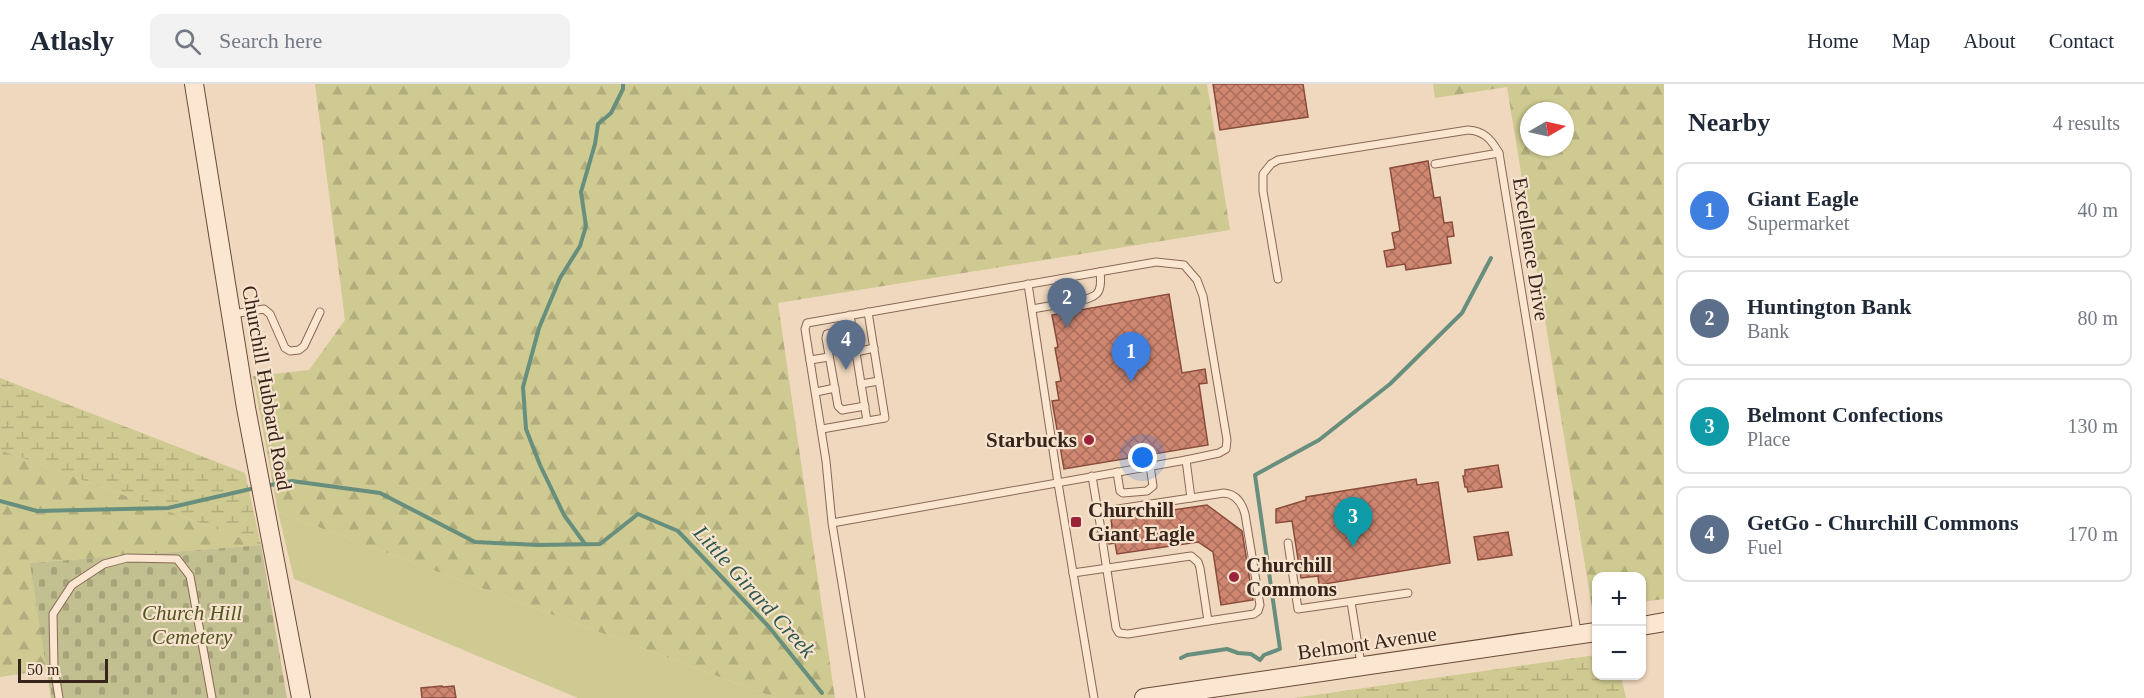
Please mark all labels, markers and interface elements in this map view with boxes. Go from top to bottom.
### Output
search box [150,14,570,68]
text: Atlasly [30,25,114,56]
icon: search [171,25,204,58]
text: Search here [219,28,322,53]
text: Home [1807,29,1859,53]
text: Map [1892,29,1930,53]
text: About [1963,29,2016,53]
text: Contact [2049,29,2114,53]
north arrow [1520,102,1574,156]
text: Nearby [1688,108,1770,137]
text: 4 results [2053,112,2120,134]
street label: Excellence Drive [1508,175,1554,323]
text: Giant Eagle [1747,186,1859,211]
text: 1 [1705,199,1715,221]
text: 40 m [2077,199,2118,221]
text: Supermarket [1747,212,1849,234]
pin: 2 [1048,278,1086,328]
street label: Churchill Hubbard Road [237,284,297,493]
text: Huntington Bank [1747,294,1911,319]
text: 2 [1705,307,1715,329]
text: 80 m [2077,307,2118,329]
pin: 4 [826,320,866,370]
text: Bank [1747,320,1789,342]
pin: 1 [1112,332,1150,382]
text: Belmont Confections [1747,402,1943,427]
text: 3 [1705,415,1715,437]
text: 130 m [2067,415,2118,437]
place label: Starbucks [986,428,1077,452]
text: Place [1747,428,1790,450]
marker: Starbucks [1082,433,1096,447]
your location [1128,443,1157,472]
place label: Churchill Giant Eagle [1088,498,1195,546]
pin: 3 [1334,498,1372,547]
text: GetGo - Churchill Commons [1747,510,2019,535]
marker: Churchill Giant Eagle [1069,515,1083,529]
water label: Little Girard Creek [688,519,821,664]
text: 4 [1705,523,1715,545]
text: 170 m [2067,523,2118,545]
text: Fuel [1747,536,1783,558]
place label: Churchill Commons [1246,553,1337,601]
marker: Churchill Commons [1227,570,1241,584]
map controls [1592,572,1646,680]
button: + [1592,572,1646,626]
park label: Church Hill Cemetery [142,601,242,649]
street label: Belmont Avenue [1296,621,1438,665]
button: − [1592,626,1646,680]
scale bar [18,656,108,684]
text: 50 m [27,661,59,678]

